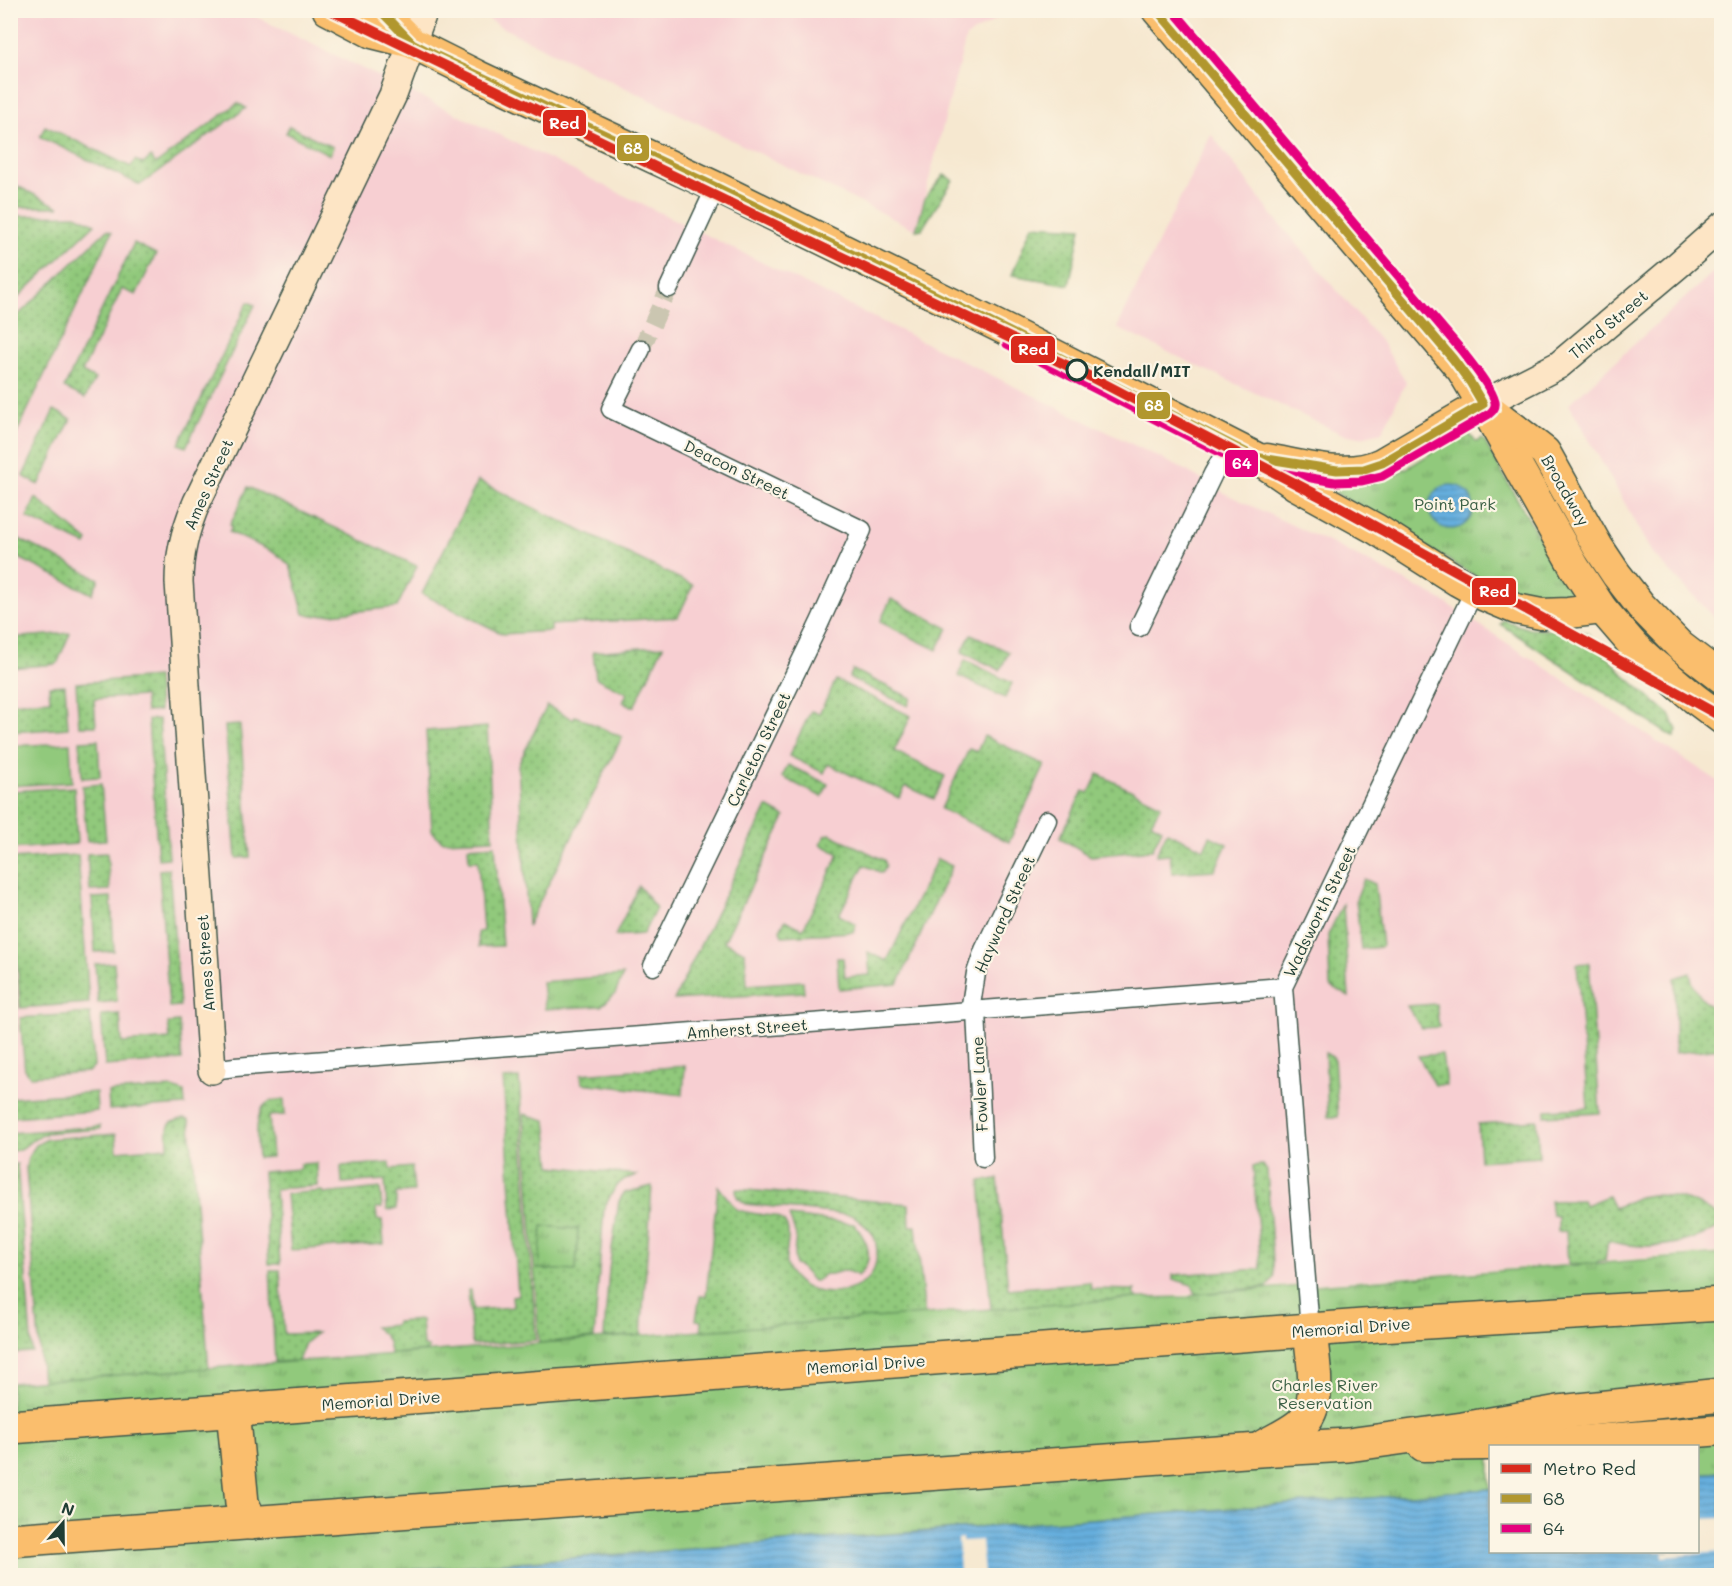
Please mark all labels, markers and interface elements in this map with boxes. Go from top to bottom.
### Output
line badge: Red [542,109,587,137]
text: Red [549,112,579,133]
line badge: 68 [616,134,650,162]
text: 68 [623,137,643,158]
street label: Third Street [1564,285,1652,363]
line badge: Red [1010,335,1056,364]
text: Red [1018,338,1048,359]
marker: Kendall/MIT [1066,359,1088,381]
place label: Kendall/MIT [1093,360,1191,381]
line badge: 68 [1136,391,1171,420]
text: 68 [1144,394,1164,415]
street label: Deacon Street [681,434,793,504]
street label: Ames Street [179,435,237,533]
line badge: 64 [1224,449,1259,478]
street label: Broadway [1537,451,1595,529]
text: 64 [1232,452,1252,473]
park label: Point Park [1414,493,1496,514]
line badge: Red [1471,577,1517,606]
text: Red [1479,580,1509,601]
street label: Carleton Street [721,688,795,810]
street label: Wadsworth Street [1278,842,1360,980]
street label: Hayward Street [969,852,1039,976]
street label: Ames Street [191,914,219,1012]
street label: Amherst Street [686,1013,808,1043]
street label: Fowler Lane [966,1036,992,1132]
street label: Memorial Drive [1291,1312,1411,1342]
street label: Memorial Drive [806,1349,926,1379]
park label: Charles River Reservation [1272,1374,1378,1413]
street label: Memorial Drive [321,1385,441,1415]
legend [1489,1445,1699,1553]
text: Metro Red [1543,1456,1636,1480]
text: 68 [1543,1486,1565,1510]
north arrow [33,1493,93,1553]
text: N [59,1496,78,1520]
text: 64 [1543,1516,1565,1540]

